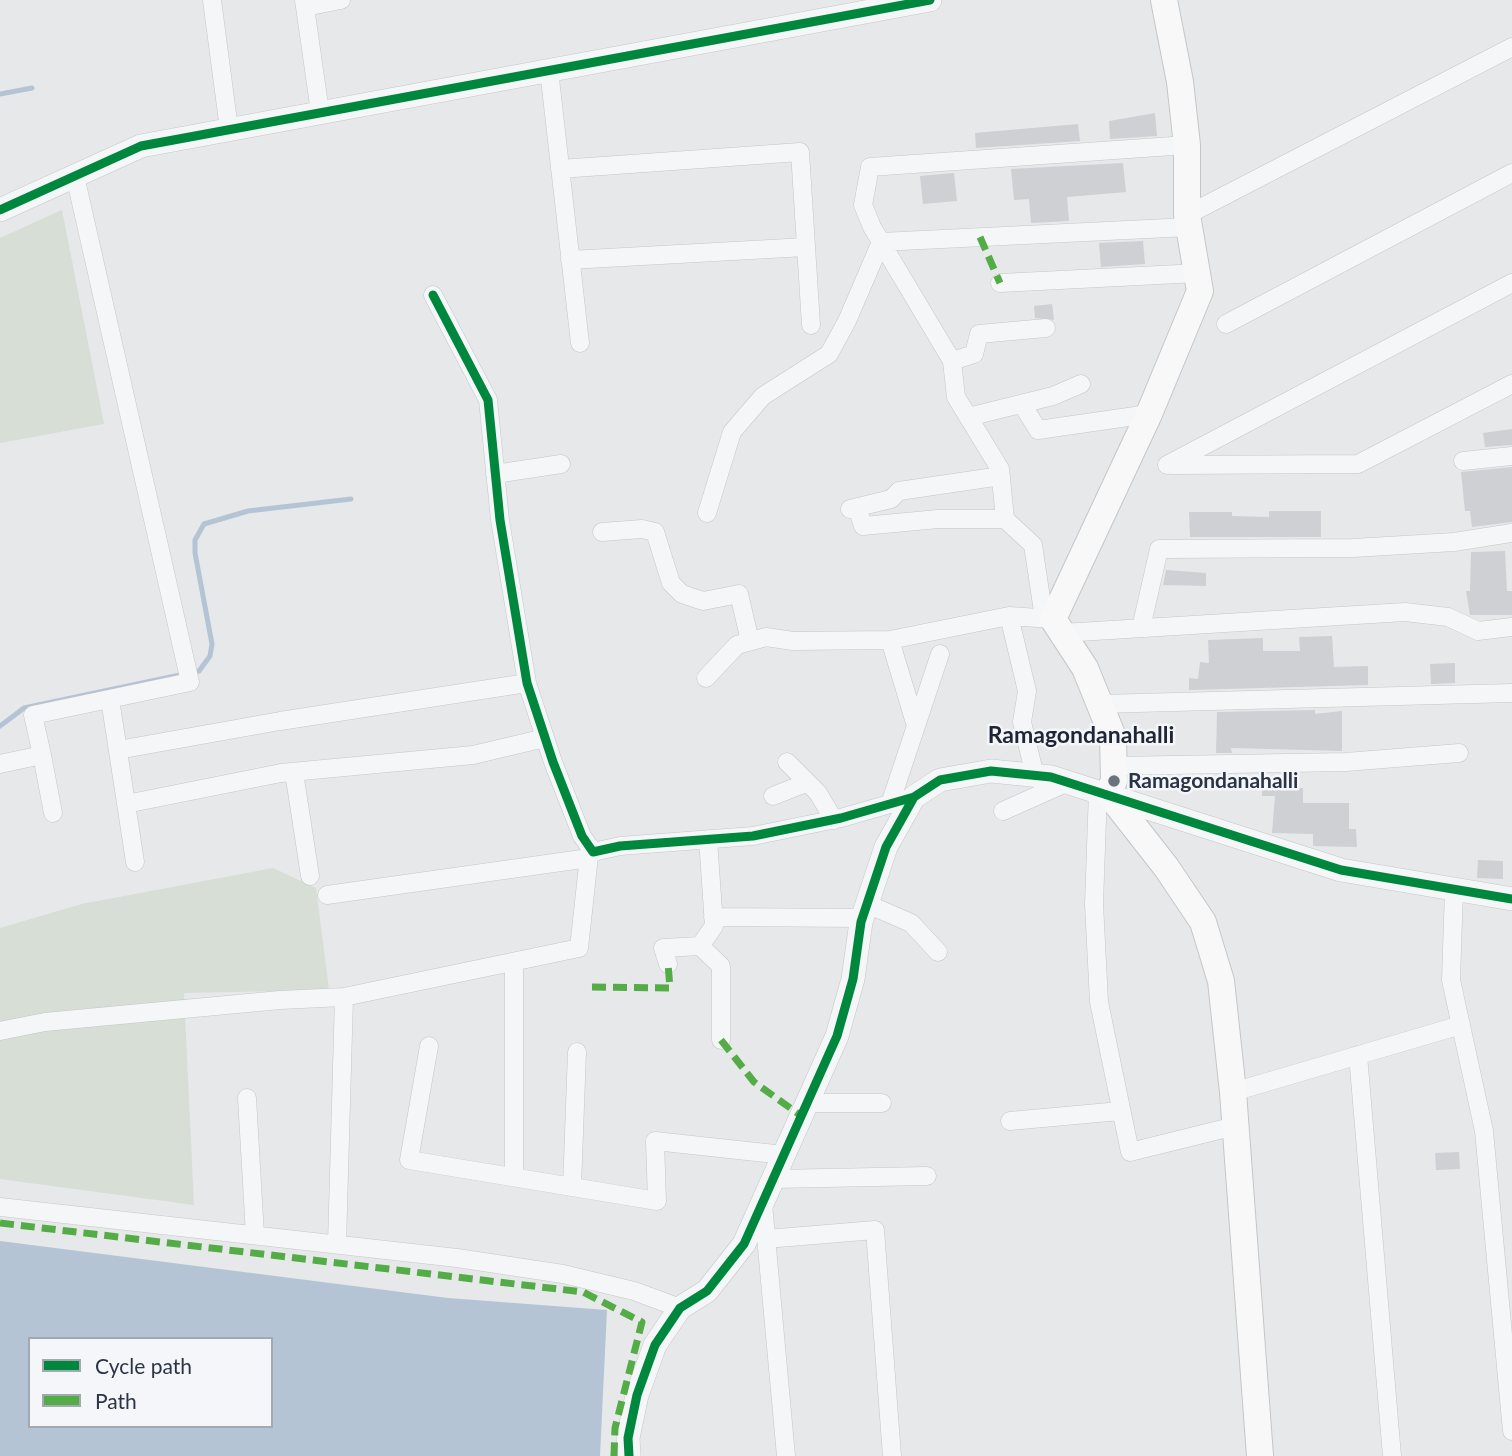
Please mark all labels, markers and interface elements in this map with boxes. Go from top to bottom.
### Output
district label: Ramagondanahalli [988,722,1174,750]
place label: Ramagondanahalli [1128,768,1298,794]
marker: Ramagondanahalli [1106,773,1122,789]
legend [28,1337,273,1428]
text: Cycle path [95,1353,192,1378]
text: Path [95,1388,137,1413]

